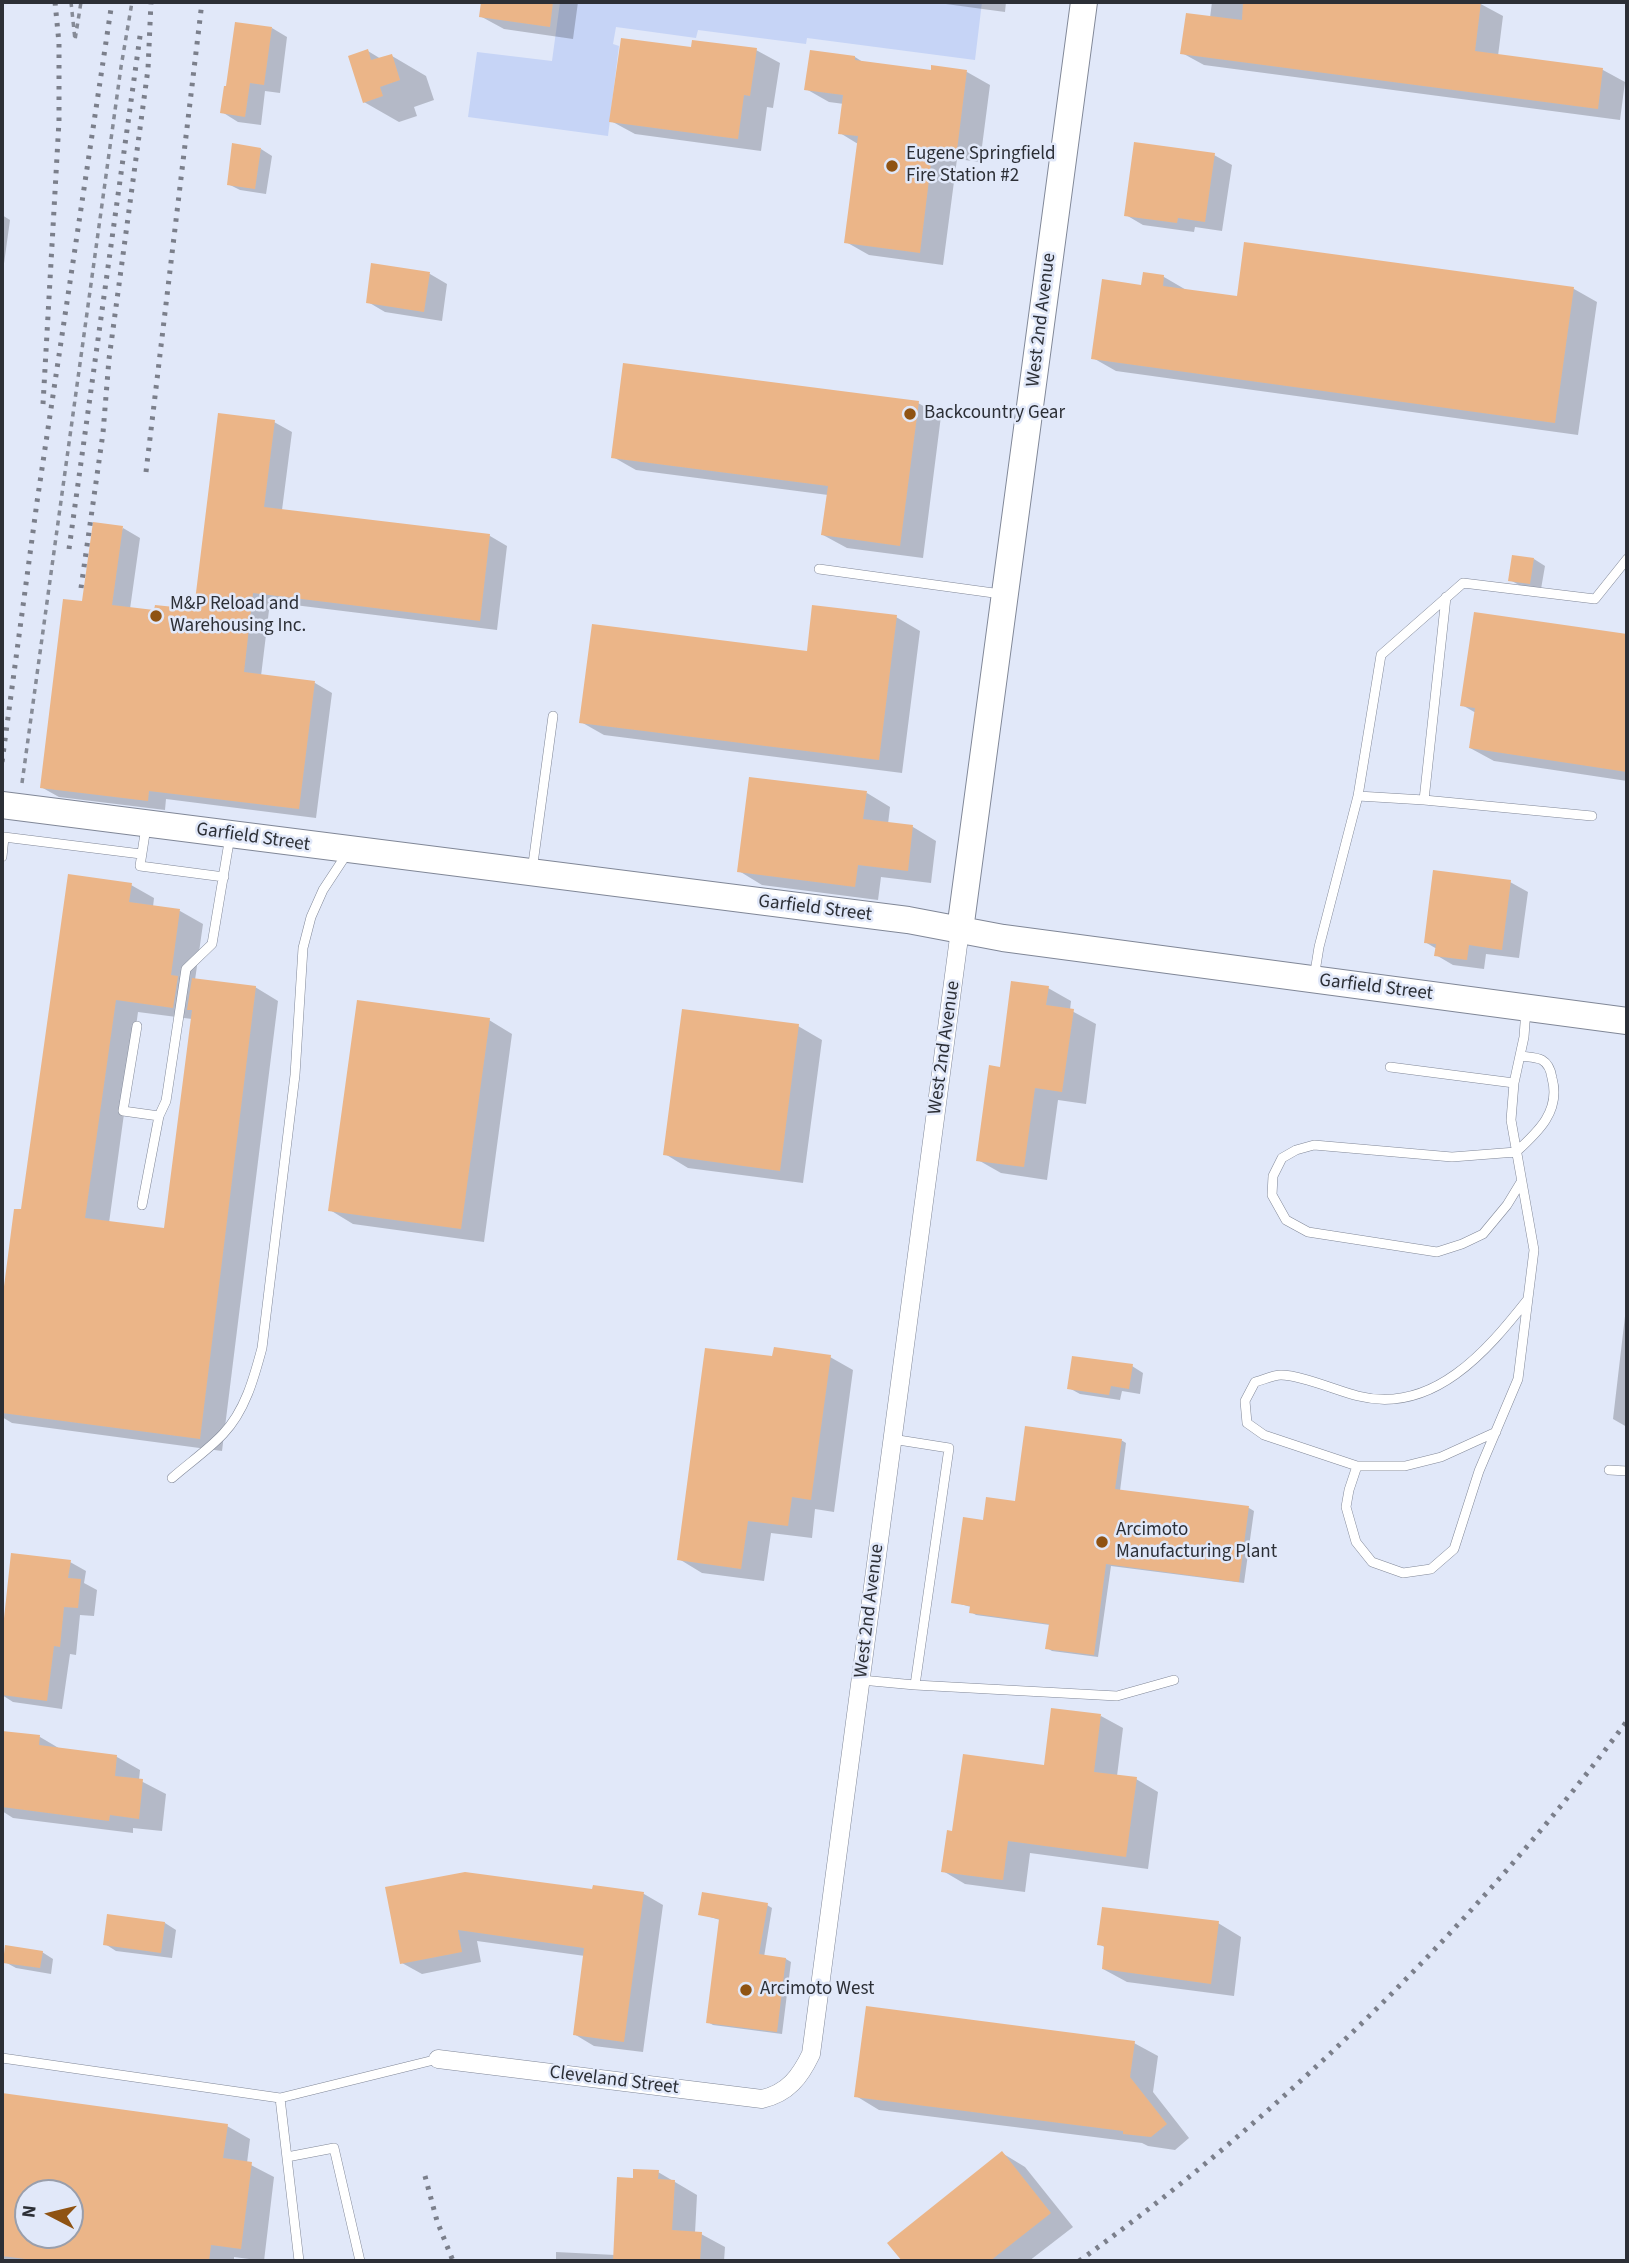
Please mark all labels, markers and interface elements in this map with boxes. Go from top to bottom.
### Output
place label: Eugene Springfield Fire Station #2 [906,144,1056,188]
marker: Eugene Springfield Fire Station #2 [884,158,900,174]
street label: West 2nd Avenue [1022,252,1062,388]
place label: Backcountry Gear [924,403,1065,425]
marker: Backcountry Gear [902,406,918,422]
place label: M&P Reload and Warehousing Inc. [170,594,306,638]
marker: M&P Reload and Warehousing Inc. [148,608,164,624]
street label: Garfield Street [195,819,311,857]
street label: Garfield Street [757,891,873,927]
street label: Garfield Street [1318,970,1434,1006]
street label: West 2nd Avenue [924,980,966,1116]
place label: Arcimoto Manufacturing Plant [1116,1520,1277,1564]
marker: Arcimoto Manufacturing Plant [1094,1534,1110,1550]
street label: West 2nd Avenue [850,1543,890,1679]
place label: Arcimoto West [760,1979,874,2001]
marker: Arcimoto West [738,1982,754,1998]
street label: Cleveland Street [548,2062,680,2100]
north arrow [14,2179,84,2249]
text: N [15,2204,44,2220]

